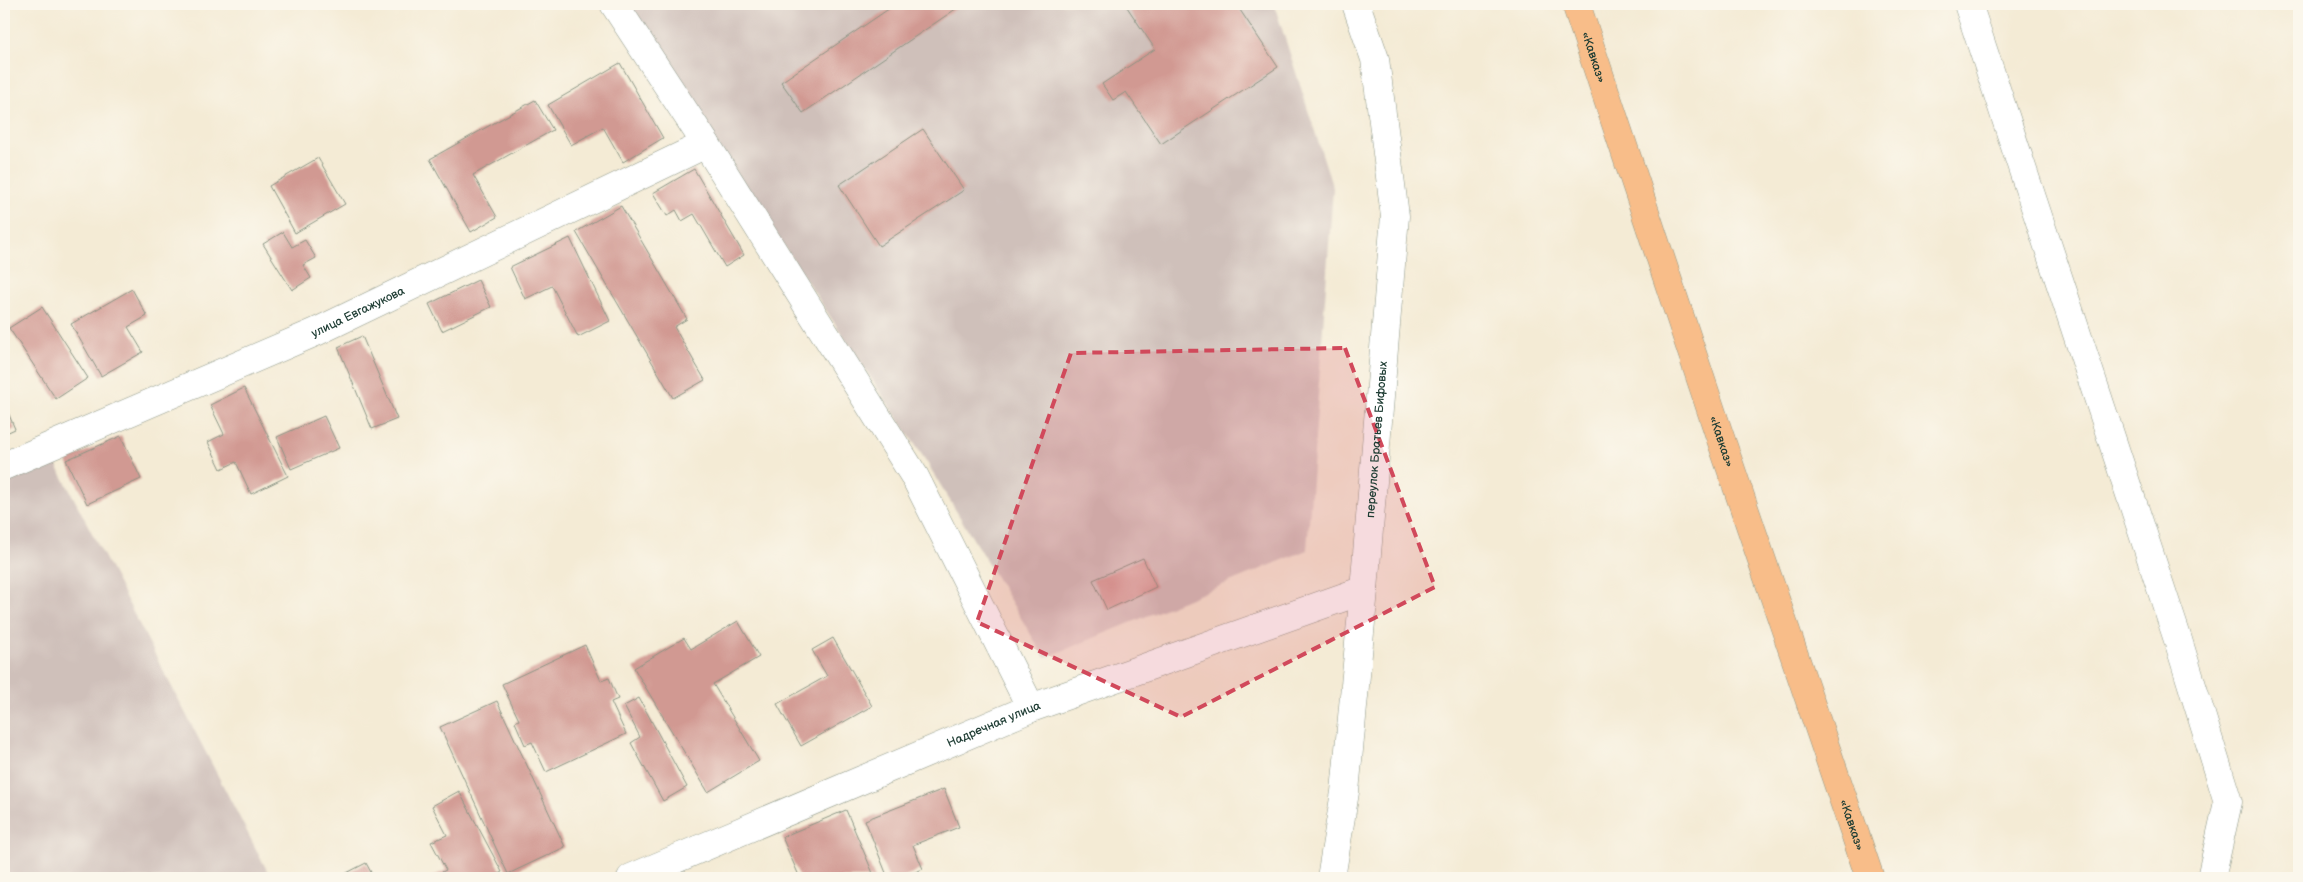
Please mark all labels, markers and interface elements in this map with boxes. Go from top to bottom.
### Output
street label: «Кавказ» [1578,30,1609,85]
street label: улица Евгажукова [309,283,407,341]
street label: переулок Братьев Бифовых [1363,360,1390,518]
street label: «Кавказ» [1706,414,1737,469]
street label: Надречная улица [945,698,1042,750]
street label: «Кавказ» [1836,797,1868,853]

